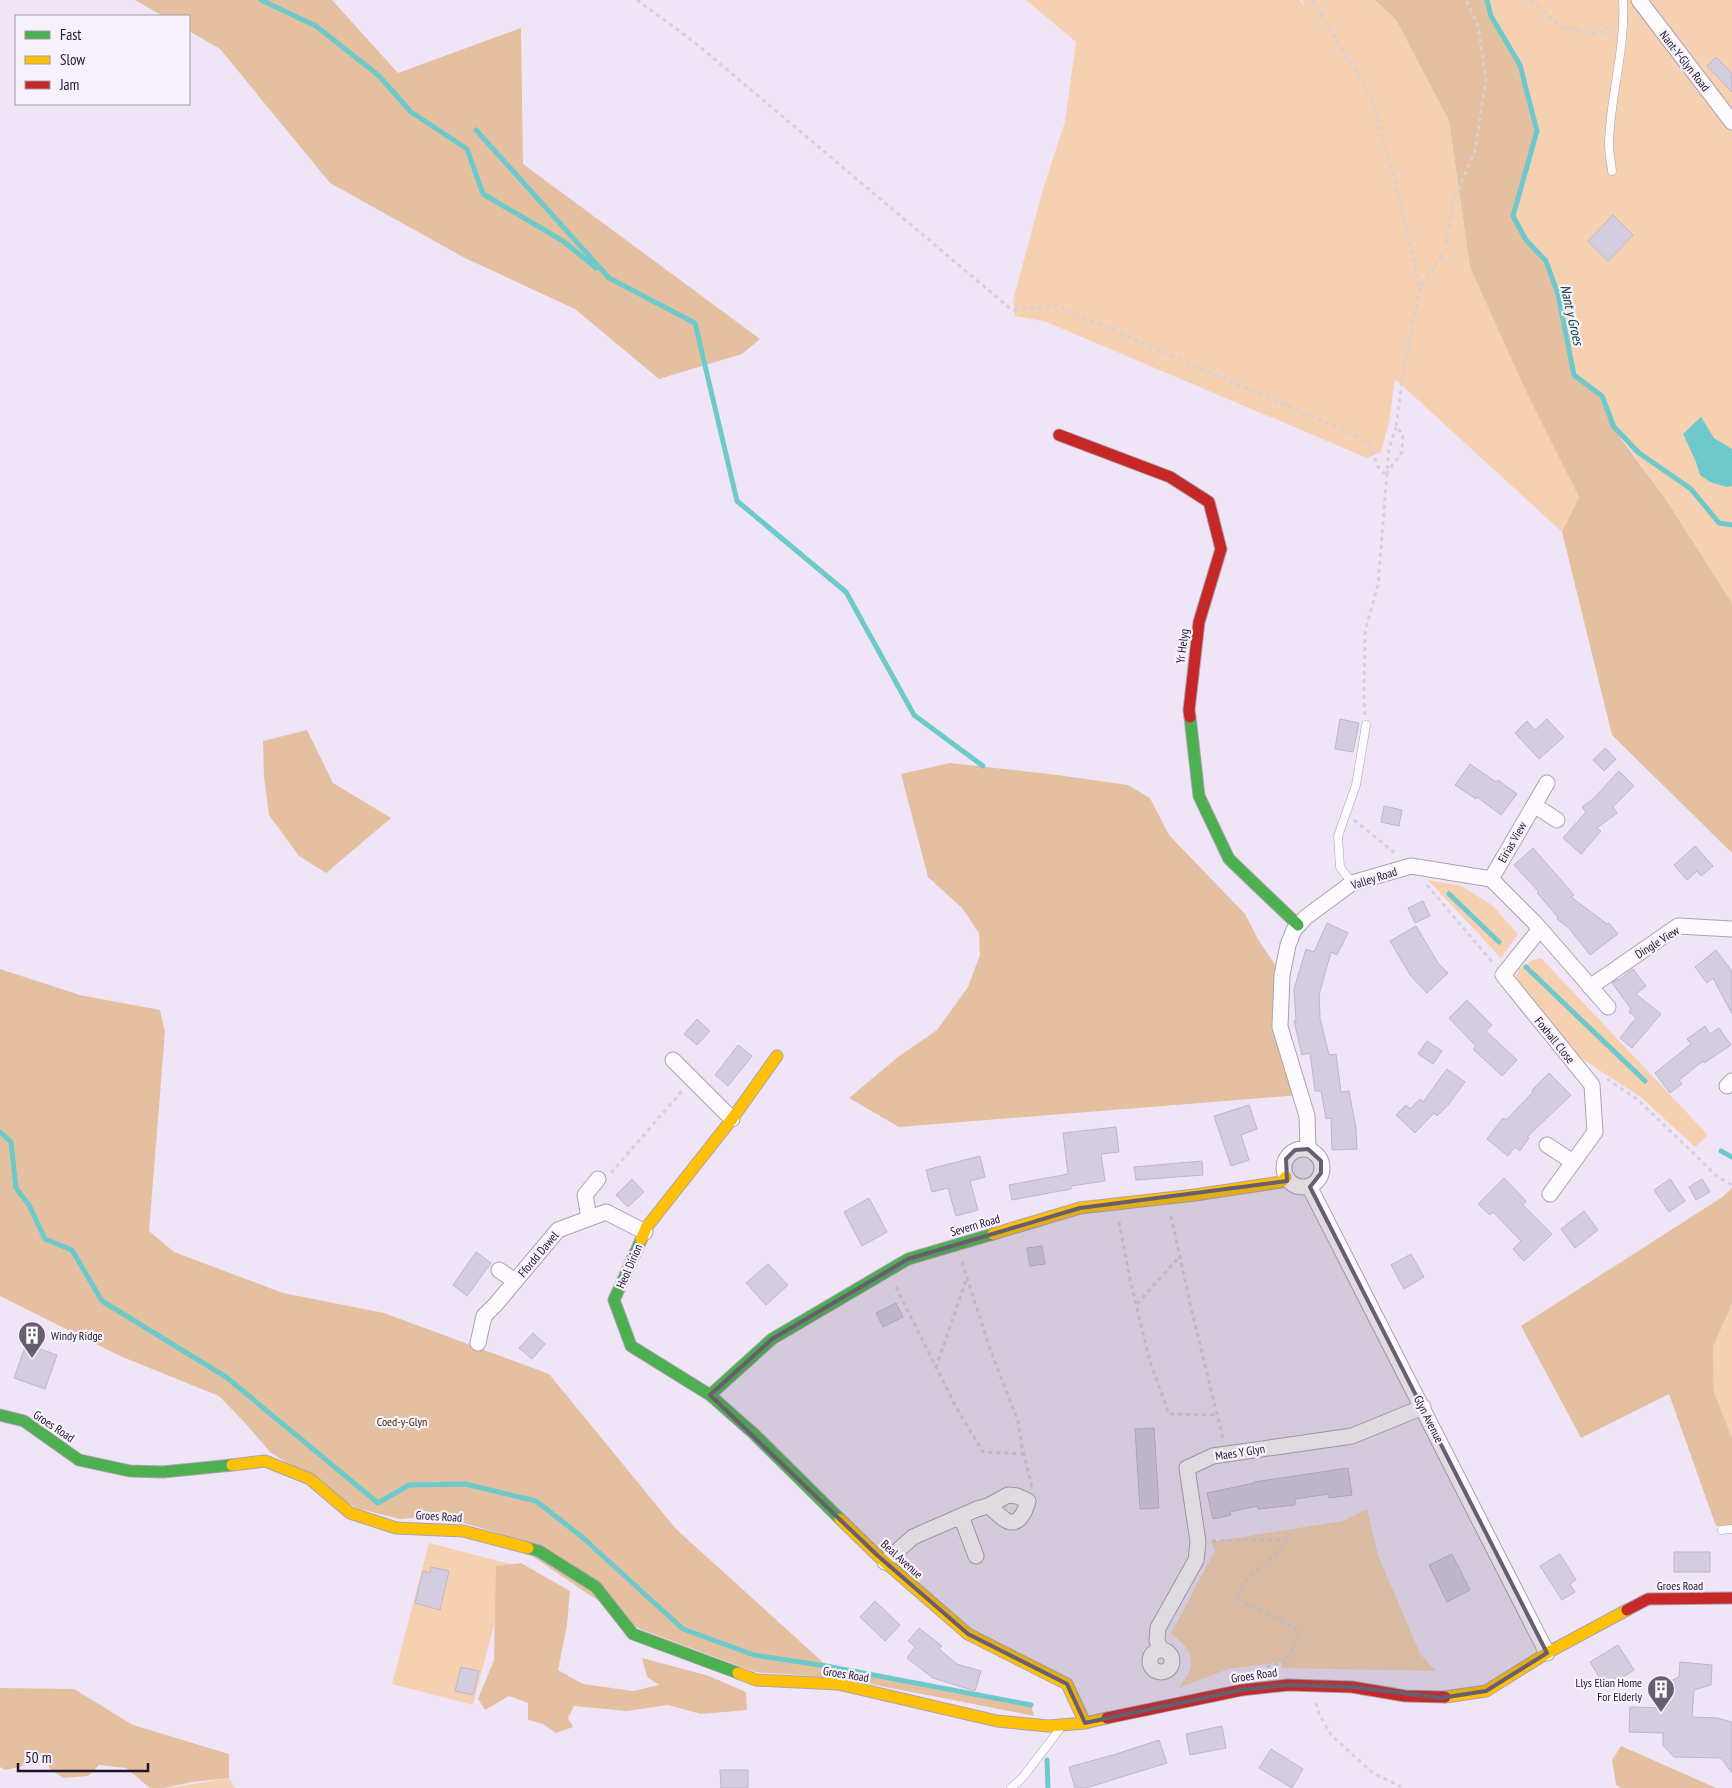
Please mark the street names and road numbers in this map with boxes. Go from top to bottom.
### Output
street label: Nant-Y-Glyn Road [1657,28,1713,94]
street label: Yr Helyg [1172,628,1192,664]
street label: Eirias View [1494,818,1530,865]
street label: Valley Road [1348,864,1399,893]
street label: Dingle View [1632,922,1683,961]
street label: Foxhall Close [1532,1014,1578,1066]
street label: Severn Road [948,1211,1002,1239]
street label: Ffordd Dawel [515,1228,562,1280]
street label: Heol Dirion [613,1241,645,1291]
street label: Glyn Avenue [1411,1393,1447,1445]
street label: Groes Road [31,1407,77,1445]
street label: Maes Y Glyn [1214,1441,1266,1463]
street label: Groes Road [415,1507,463,1525]
street label: Beal Avenue [878,1536,926,1582]
street label: Groes Road [1657,1578,1703,1593]
street label: Groes Road [822,1663,870,1685]
street label: Groes Road [1230,1664,1278,1686]

